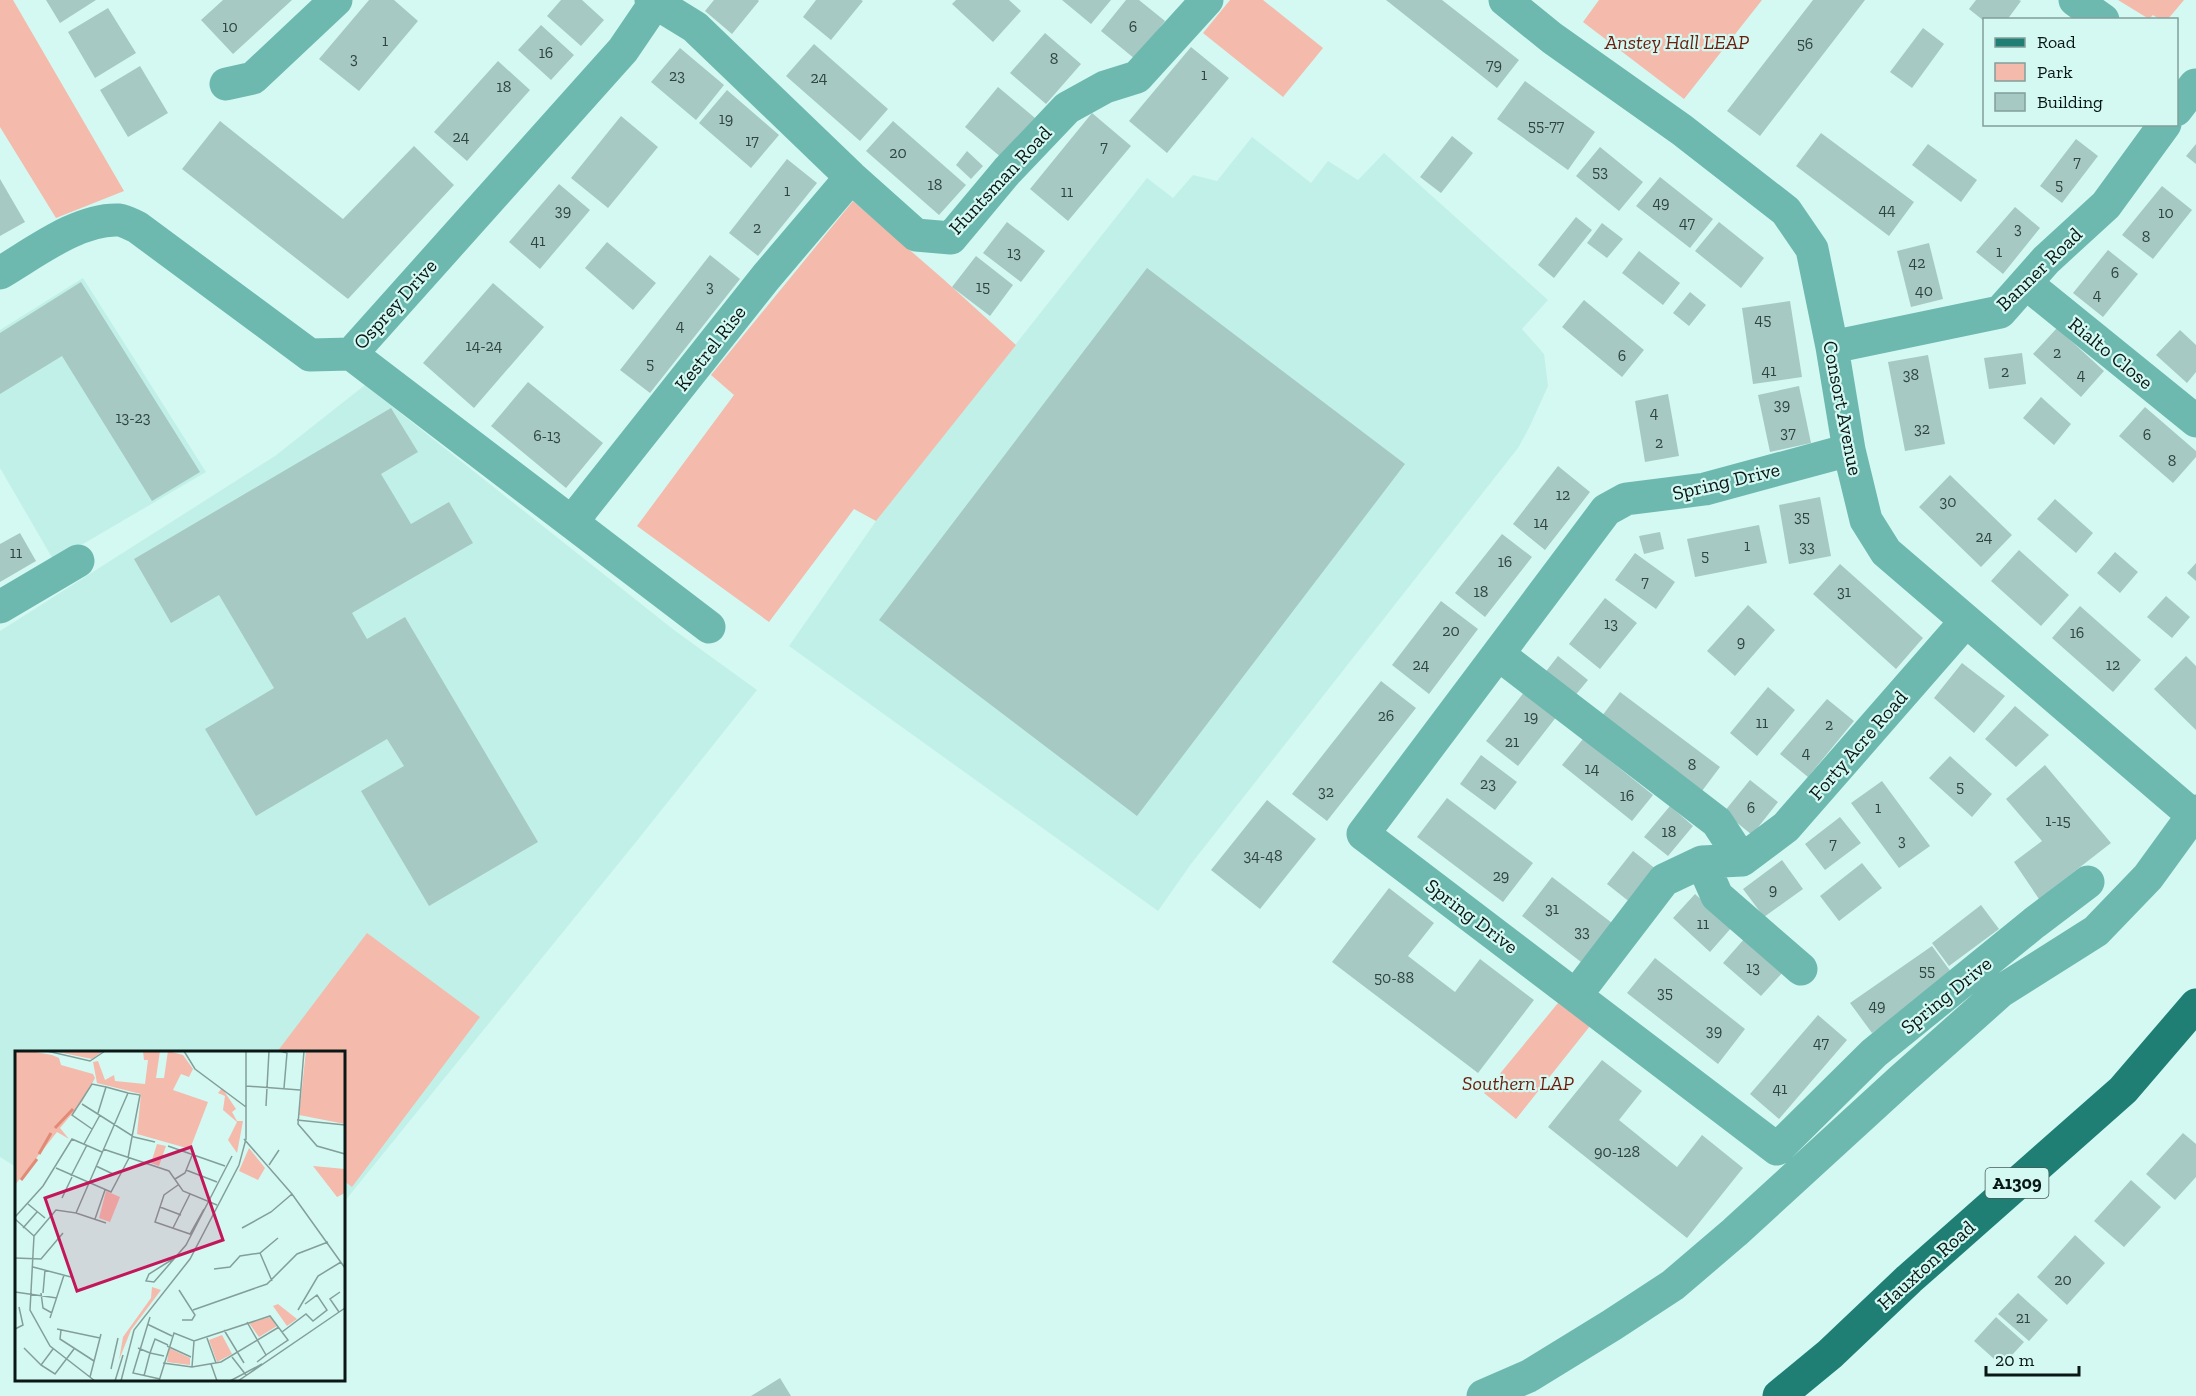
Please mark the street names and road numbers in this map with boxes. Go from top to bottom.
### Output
street label: Huntsman Road [944,121,1056,239]
street label: Banner Road [1991,222,2087,316]
street label: Osprey Drive [348,254,442,354]
street label: Kestrel Rise [669,301,751,395]
street label: Rialto Close [2064,312,2158,394]
street label: Consort Avenue [1818,339,1868,477]
street label: Spring Drive [1670,457,1782,505]
street label: Forty Acre Road [1804,685,1912,805]
street label: Spring Drive [1421,873,1523,959]
street label: Spring Drive [1896,951,1996,1039]
road number: A1309 [1986,1168,2048,1198]
street label: Hauxton Road [1872,1215,1980,1315]

